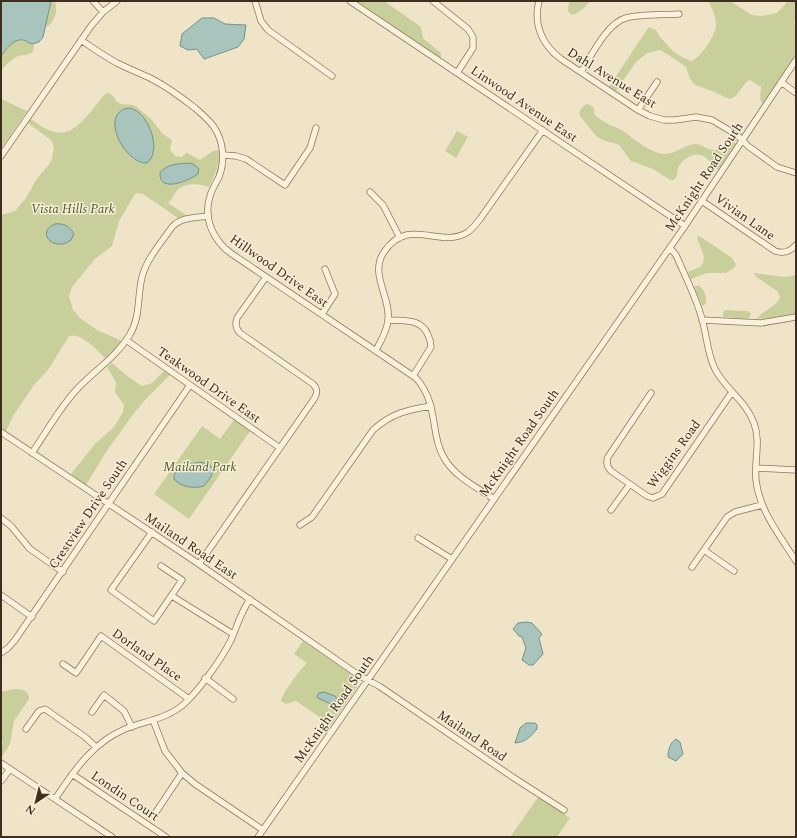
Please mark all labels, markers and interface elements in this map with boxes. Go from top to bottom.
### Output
street label: Dahl Avenue East [563,42,661,114]
street label: Linwood Avenue East [466,61,582,148]
street label: McKnight Road South [660,118,748,236]
street label: Vivian Lane [711,189,779,245]
park label: Vista Hills Park [31,199,115,219]
street label: Hillwood Drive East [225,229,333,313]
street label: Teakwood Drive East [153,342,265,429]
street label: McKnight Road South [474,384,564,501]
street label: Wiggins Road [642,416,706,492]
street label: Crestview Drive South [44,454,133,573]
park label: Mailand Park [163,457,237,477]
street label: Mailand Road East [140,507,242,585]
street label: Dorland Place [108,623,186,687]
street label: McKnight Road South [289,650,379,767]
street label: Mailand Road [433,705,511,767]
street label: Londin Court [87,766,163,826]
north arrow [16,782,56,822]
text: N [22,800,39,819]

